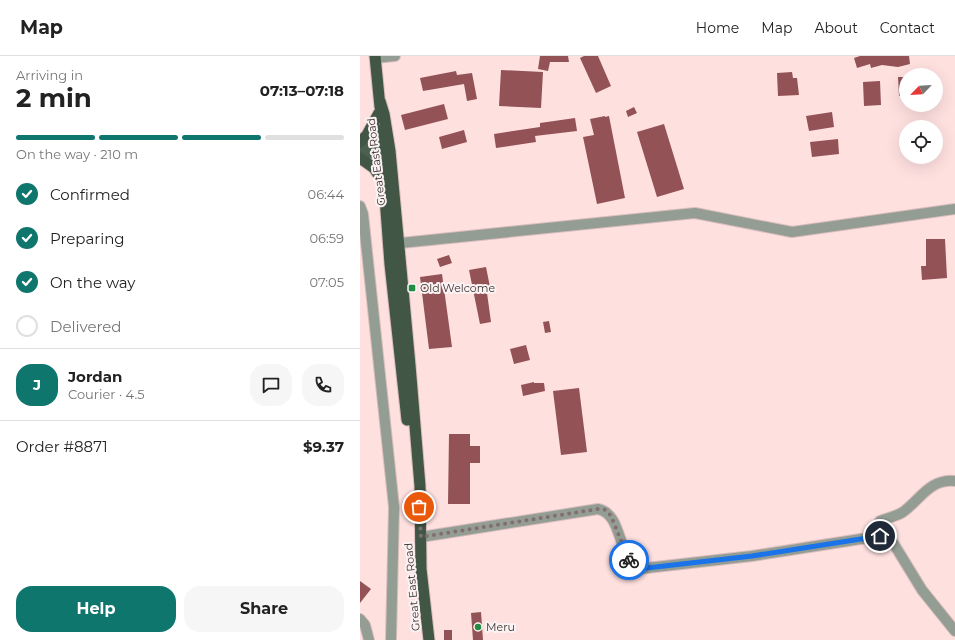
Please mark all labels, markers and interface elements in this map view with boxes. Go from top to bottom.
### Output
text: Map [20,16,63,39]
text: Home [696,19,739,37]
text: Map [761,19,792,37]
text: About [814,19,858,37]
text: Contact [880,19,935,37]
text: Arriving in [16,67,83,83]
north arrow [899,68,943,112]
map controls [899,68,943,164]
text: 07:13–07:18 [260,81,344,100]
text: 2 min [16,82,92,114]
street label: Great East Road [364,117,388,207]
button: locate [899,120,943,164]
text: On the way · 210 m [16,146,138,162]
icon: check [16,183,38,205]
text: Confirmed [50,185,130,204]
text: 06:44 [308,186,344,202]
icon: check [16,227,38,249]
text: Preparing [50,229,125,248]
text: 06:59 [309,230,344,246]
icon: check [16,271,38,293]
text: On the way [50,273,135,292]
text: 07:05 [309,274,344,290]
place label: Old Welcome [420,281,495,295]
marker: Old Welcome [407,283,417,293]
text: Delivered [50,317,122,336]
button: chat [250,364,292,406]
button: phone [302,364,344,406]
text: Jordan [68,367,122,386]
text: J [33,375,41,394]
text: Courier · 4.5 [68,386,145,402]
text: Order #8871 [16,437,108,456]
text: $9.37 [303,437,344,456]
pin [402,490,436,524]
icon: bag [408,496,430,518]
pin [863,519,897,553]
icon: home [869,525,891,547]
courier [609,540,649,580]
street label: Great East Road [401,542,423,632]
icon: bike [618,549,640,571]
button: Help [16,586,176,632]
button: Share [184,586,344,632]
place label: Meru [486,620,515,634]
marker: Meru [473,622,483,632]

